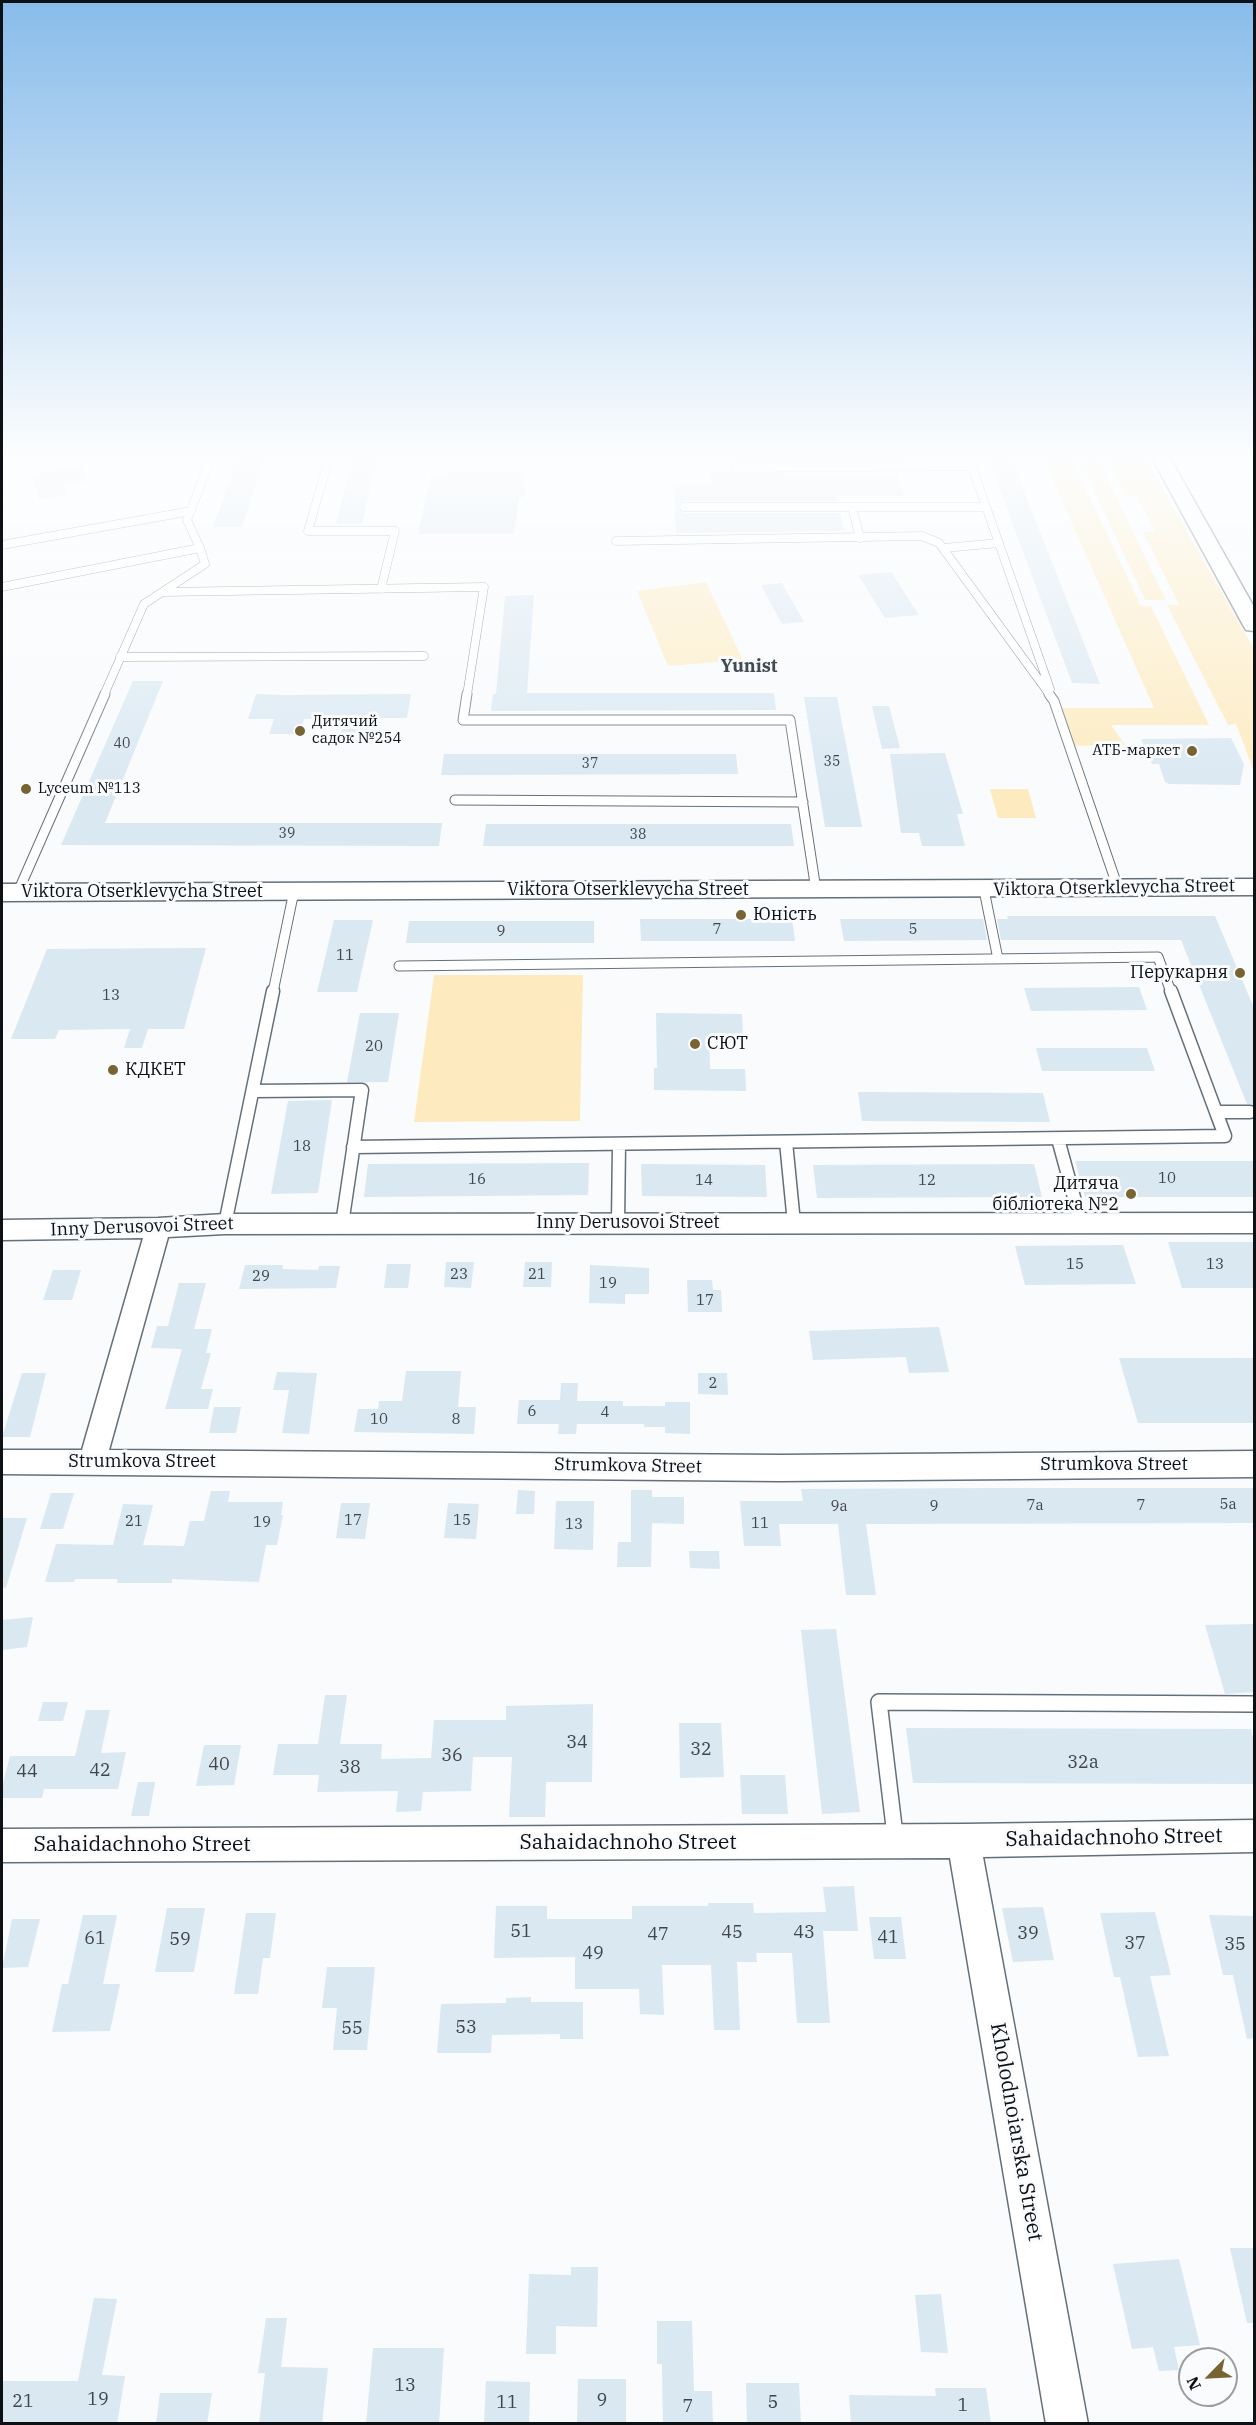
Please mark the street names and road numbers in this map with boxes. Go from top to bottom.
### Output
street label: Viktora Otserklevycha Street [993,875,1235,901]
street label: Viktora Otserklevycha Street [507,879,749,901]
street label: Viktora Otserklevycha Street [21,881,263,903]
street label: Inny Derusovoi Street [536,1212,720,1234]
street label: Inny Derusovoi Street [50,1213,234,1241]
street label: Strumkova Street [68,1451,216,1473]
street label: Strumkova Street [554,1454,702,1478]
street label: Strumkova Street [1040,1454,1188,1476]
street label: Sahaidachnoho Street [1005,1824,1223,1852]
street label: Sahaidachnoho Street [519,1830,737,1856]
street label: Sahaidachnoho Street [33,1832,251,1858]
street label: Kholodnoiarska Street [984,2021,1048,2243]

